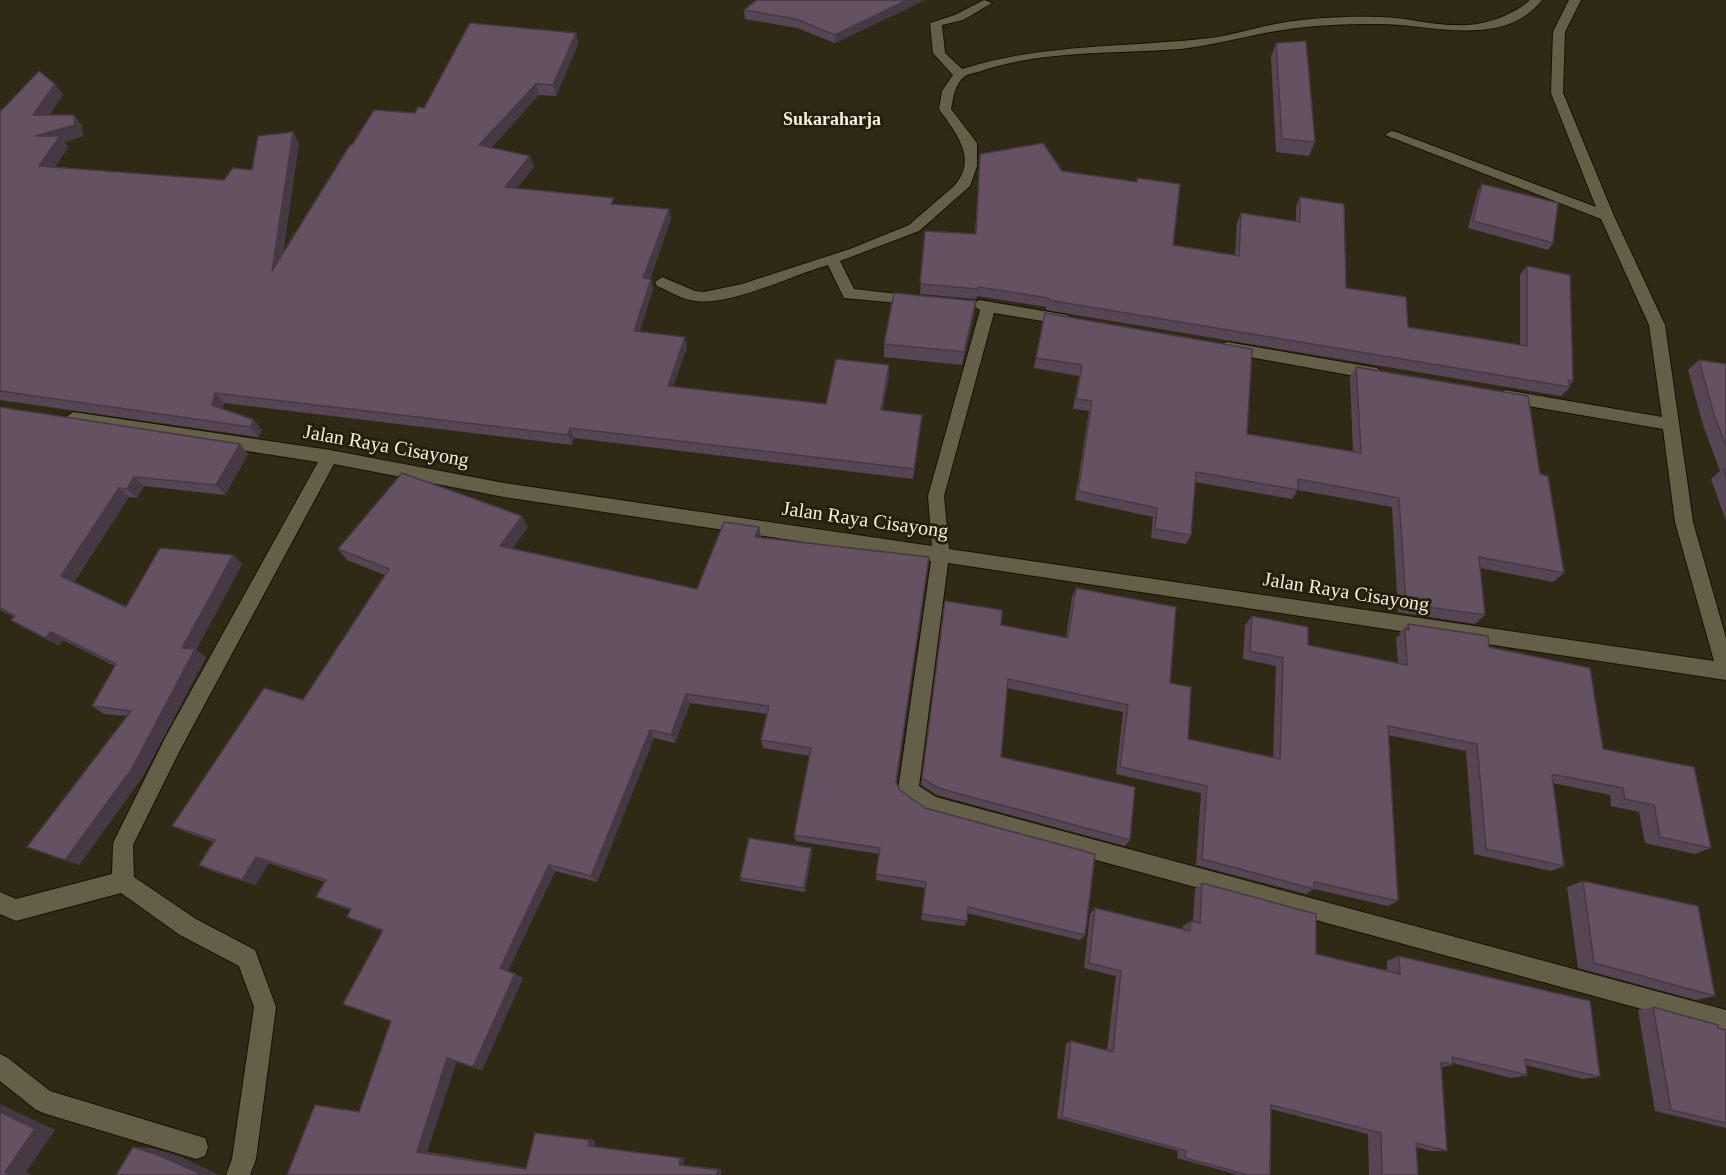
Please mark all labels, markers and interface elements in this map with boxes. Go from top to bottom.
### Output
district label: Sukaraharja [783,109,881,131]
street label: Jalan Raya Cisayong [301,421,471,473]
street label: Jalan Raya Cisayong [780,497,950,545]
street label: Jalan Raya Cisayong [1261,568,1431,618]

